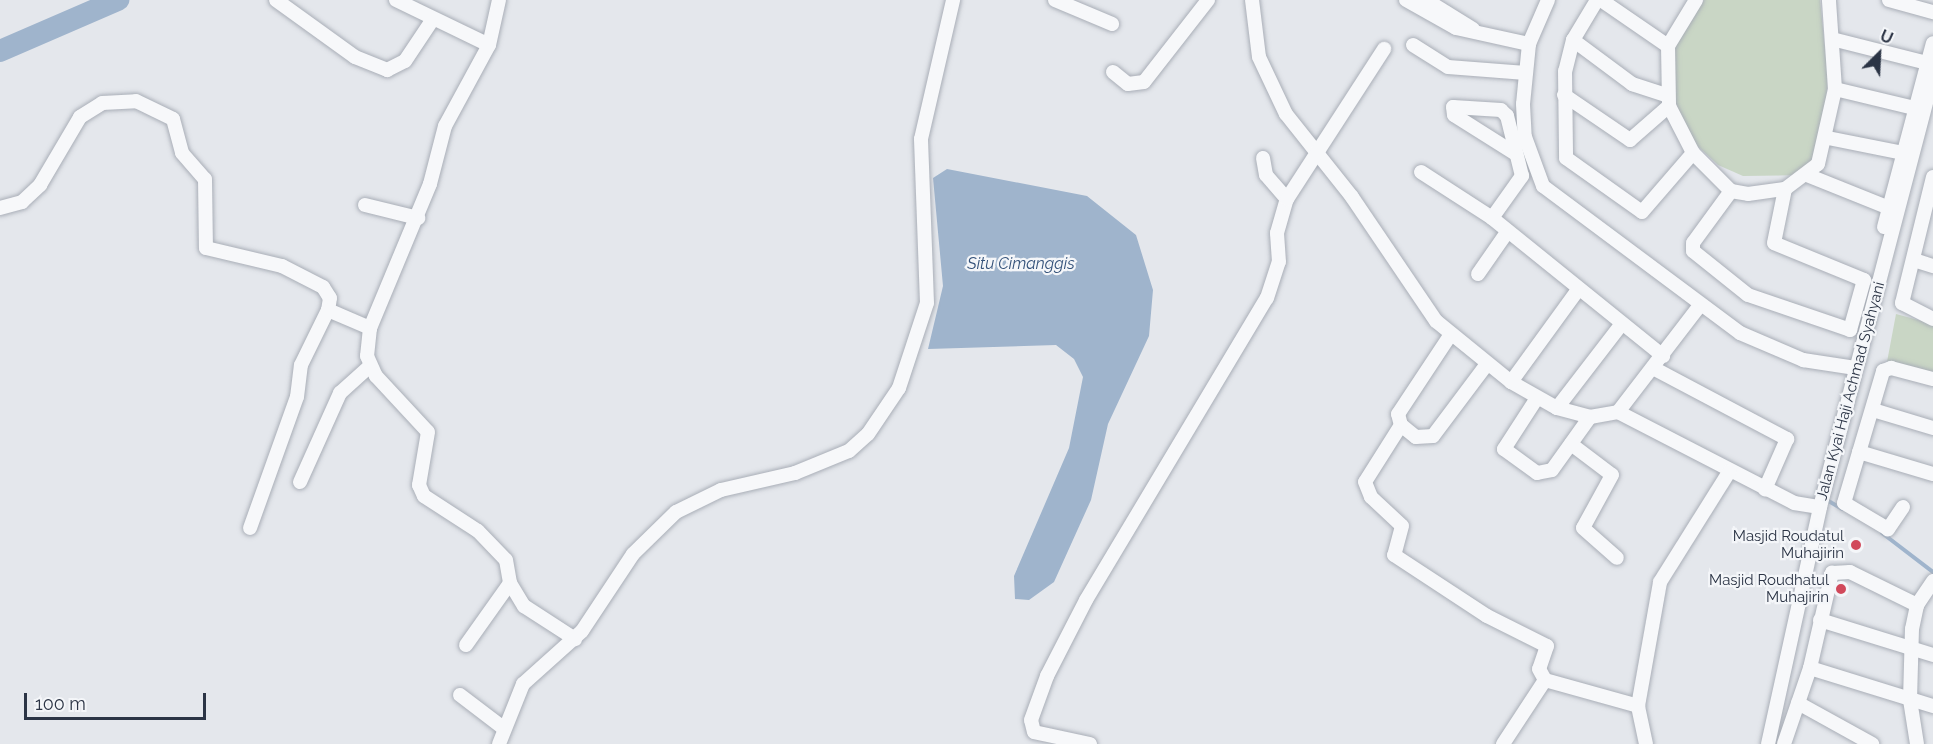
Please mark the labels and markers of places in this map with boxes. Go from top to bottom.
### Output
place label: Masjid Roudatul Muhajirin [1733,527,1844,562]
marker: Masjid Roudatul Muhajirin [1849,538,1863,552]
place label: Masjid Roudhatul Muhajirin [1709,571,1829,606]
marker: Masjid Roudhatul Muhajirin [1834,582,1848,596]

